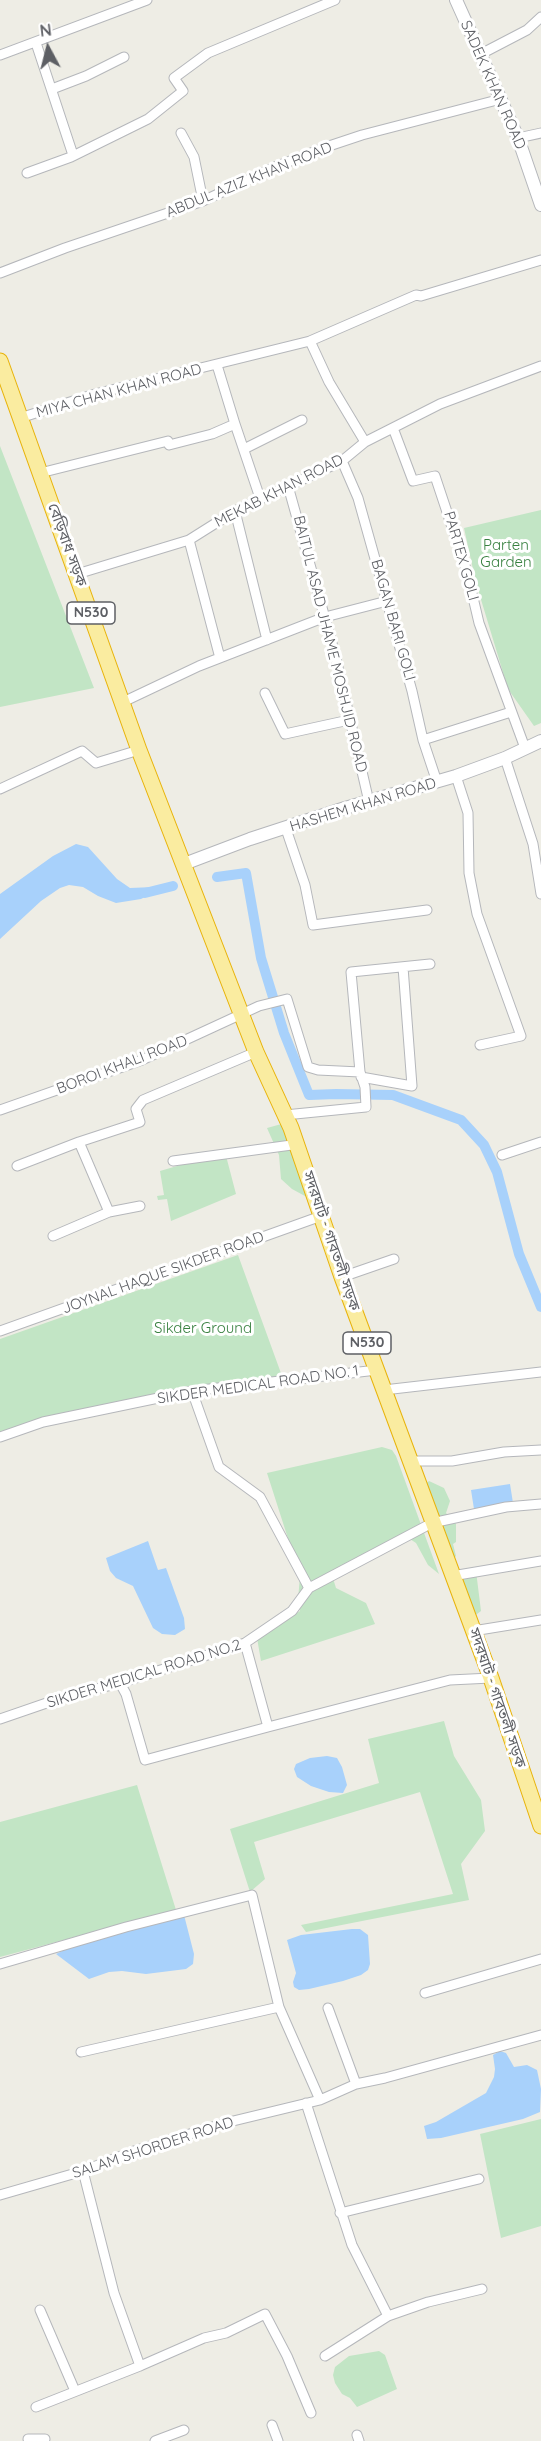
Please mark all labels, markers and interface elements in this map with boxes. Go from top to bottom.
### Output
north arrow [18,18,78,78]
street label: SADEK KHAN ROAD [456,18,530,152]
text: N [39,19,53,41]
street label: ABDUL AZIZ KHAN ROAD [163,138,335,222]
street label: MIYA CHAN KHAN ROAD [34,360,204,422]
street label: MEKAB KHAN ROAD [212,451,346,531]
street label: বেড়িবাধ সড়ক [44,501,90,589]
street label: PARTEX GOLI [440,509,482,603]
street label: BAITUL ASAD JHAME MOSHJID ROAD [289,514,371,774]
park label: Parten Garden [480,536,532,571]
street label: BAGAN BARI GOLI [367,557,419,683]
road number: N530 [67,602,115,624]
street label: HASHEM KHAN ROAD [288,774,438,836]
street label: BOROI KHALI ROAD [54,1032,190,1098]
street label: সদরঘাট - গাবতলী সড়ক [299,1169,363,1313]
street label: JOYNAL HAQUE SIKDER ROAD [60,1228,266,1318]
park label: Sikder Ground [154,1319,252,1337]
road number: N530 [343,1332,391,1354]
street label: SIKDER MEDICAL ROAD NO. 1 [156,1362,360,1408]
street label: সদরঘাট - গাবতলী সড়ক [465,1626,529,1770]
street label: SIKDER MEDICAL ROAD NO.2 [45,1636,243,1712]
street label: SALAM SHORDER ROAD [70,2113,236,2183]

